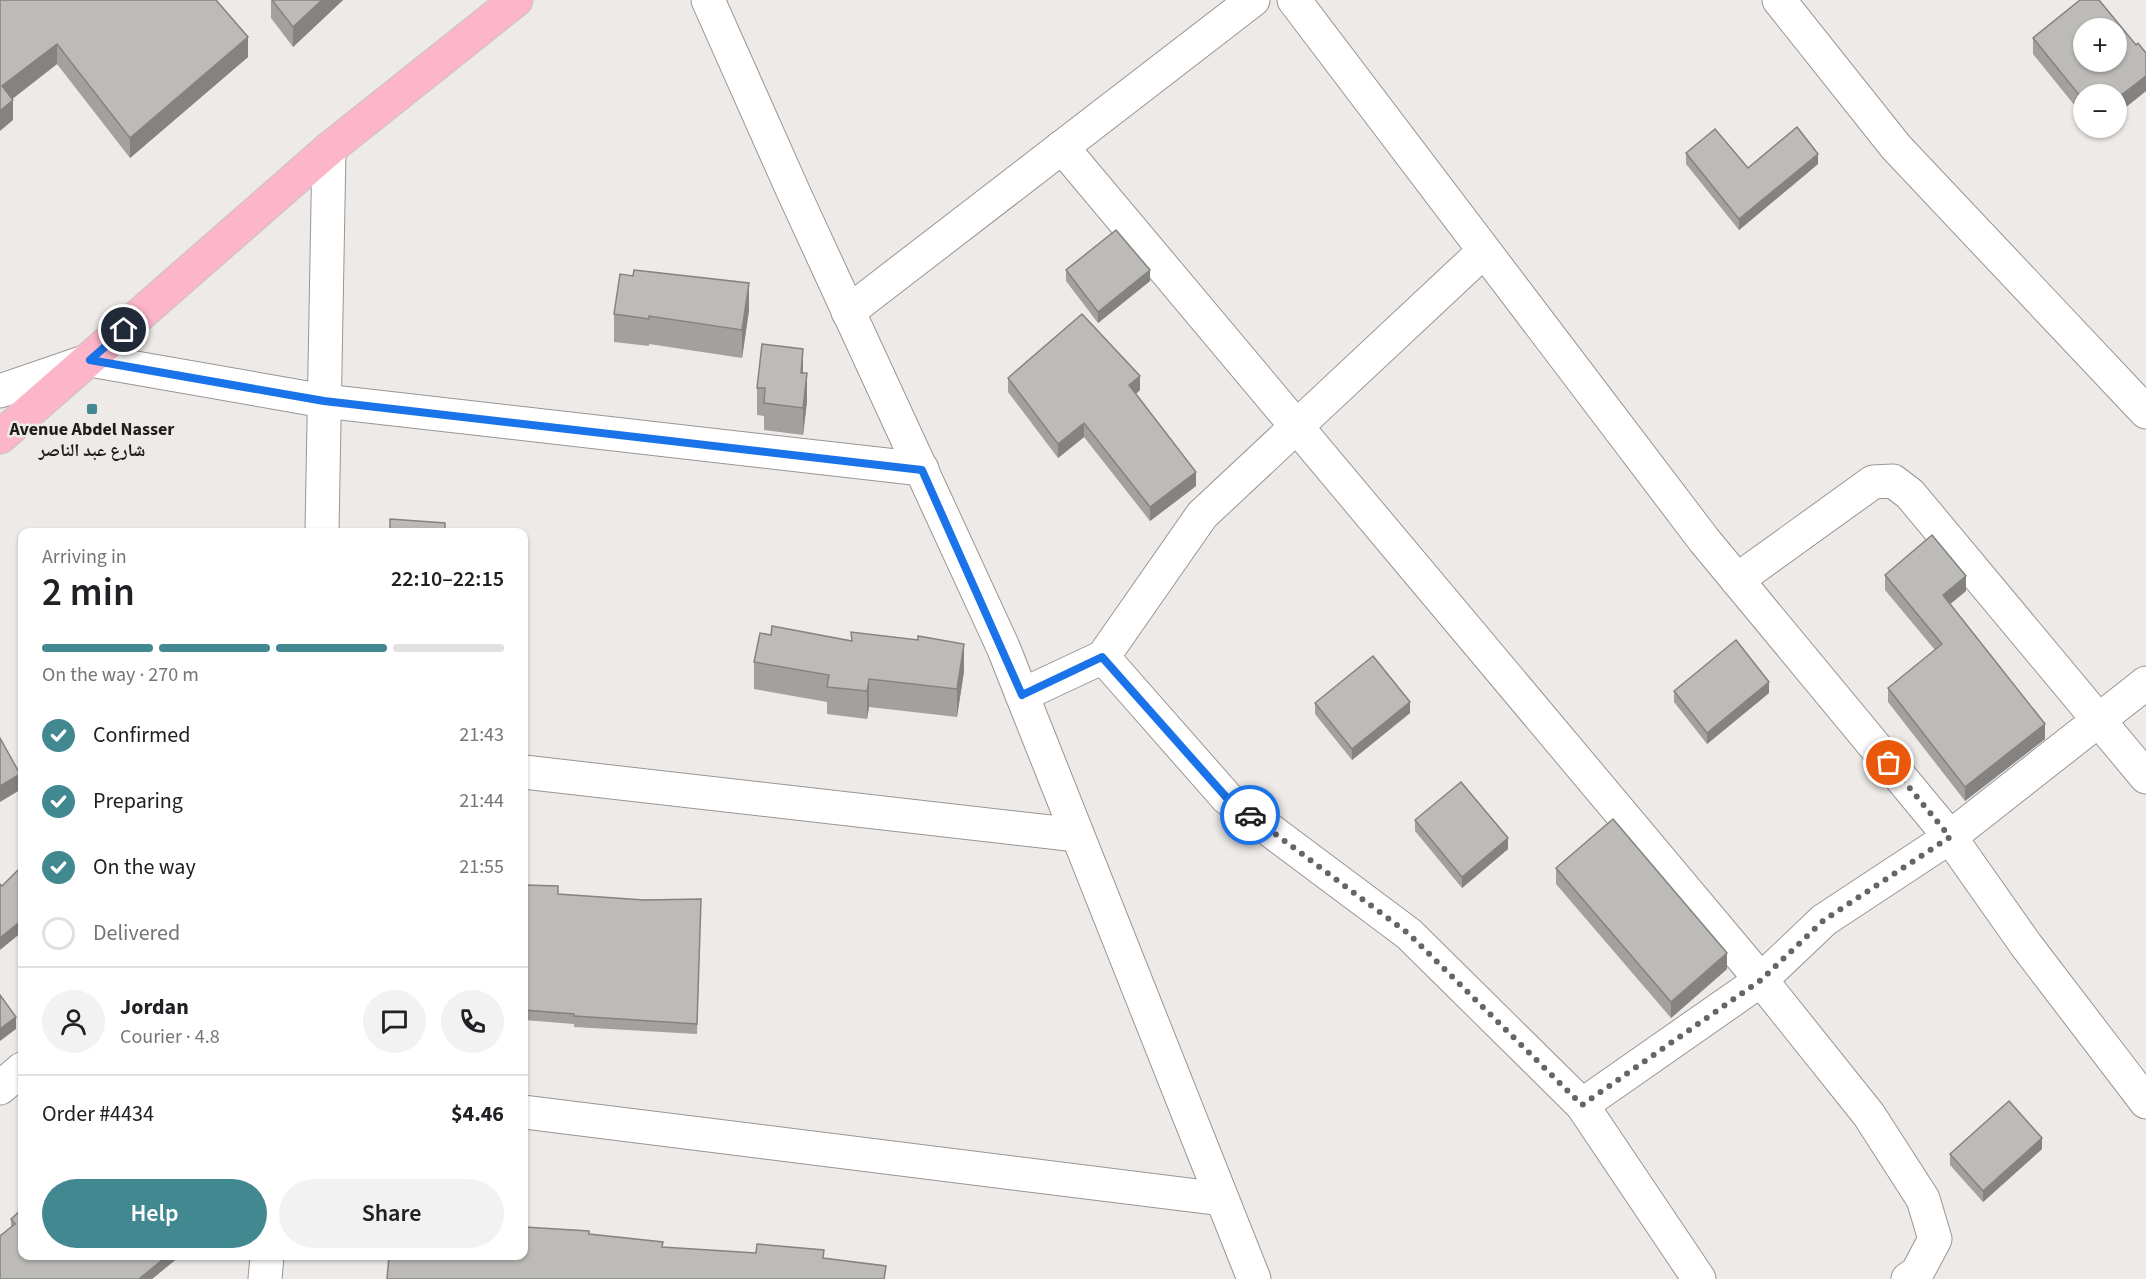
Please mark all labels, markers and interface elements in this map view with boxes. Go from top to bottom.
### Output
map controls [2073,18,2127,138]
button: + [2073,18,2127,72]
button: − [2073,84,2127,138]
pin [98,304,149,355]
icon: home [107,313,140,346]
marker: Avenue Abdel Nasser شارع عبد الناصر [85,402,99,416]
place label: Avenue Abdel Nasser شارع عبد الناصر [9,417,175,463]
text: Arriving in [42,543,127,571]
text: 22:10–22:15 [391,563,504,595]
text: 2 min [42,565,135,621]
text: On the way · 270 m [42,661,199,689]
icon: check [42,719,75,752]
text: Confirmed [93,719,190,751]
text: 21:43 [459,721,504,749]
pin [1863,737,1914,788]
icon: bag [1872,746,1905,779]
icon: check [42,785,75,818]
text: Preparing [93,785,183,817]
courier [1220,785,1280,845]
text: 21:44 [459,787,504,815]
icon: car [1234,799,1267,832]
icon: check [42,851,75,884]
text: On the way [93,851,196,883]
text: 21:55 [459,853,504,881]
text: Delivered [93,917,180,949]
button: person [42,990,105,1053]
button: chat [363,990,426,1053]
button: phone [441,990,504,1053]
text: Jordan [120,991,189,1023]
text: Courier · 4.8 [120,1023,220,1051]
text: Order #4434 [42,1098,154,1130]
text: $4.46 [451,1098,504,1130]
button: Help [42,1179,267,1248]
button: Share [279,1179,504,1248]

